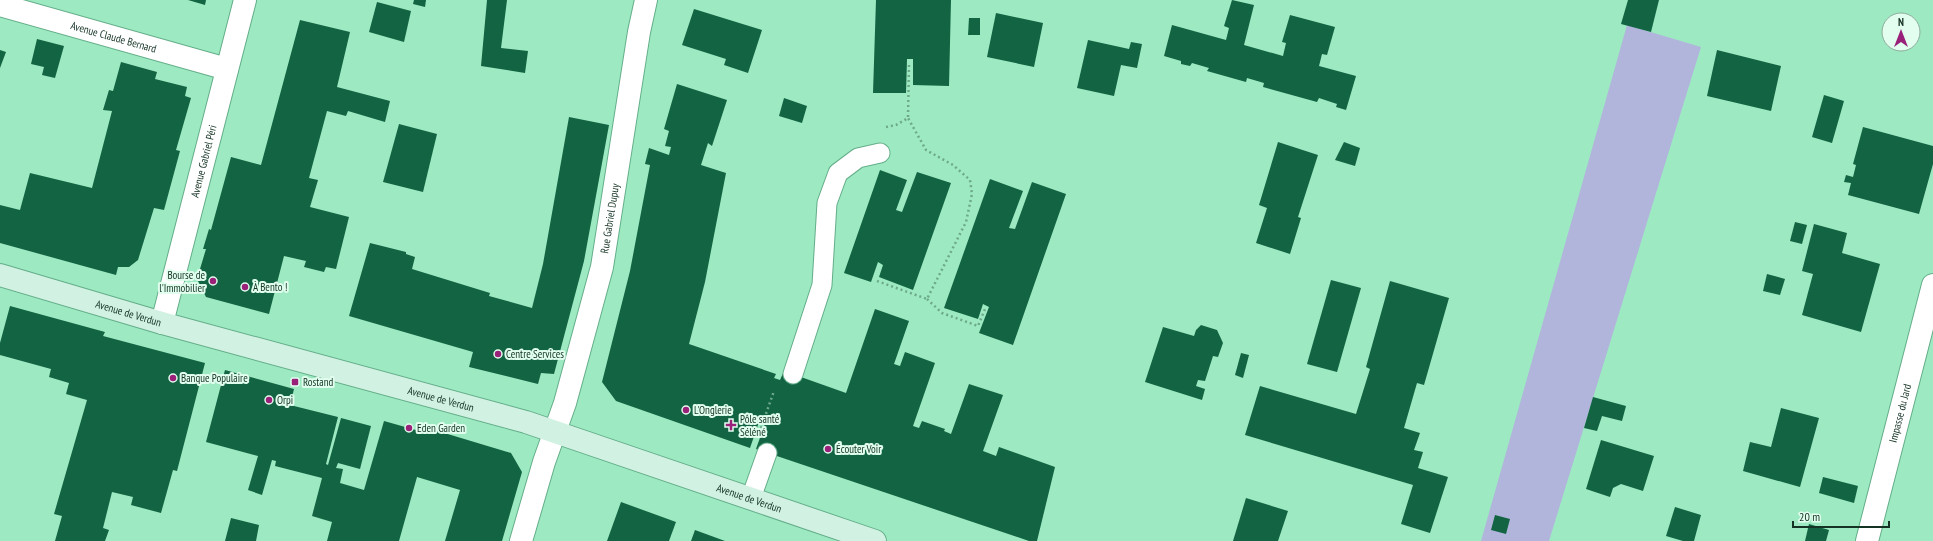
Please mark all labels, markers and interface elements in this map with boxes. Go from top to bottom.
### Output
north arrow [1881,12,1921,52]
text: N [1898,15,1904,29]
street label: Avenue Claude Bernard [69,18,158,56]
street label: Avenue Gabriel Péri [188,124,220,199]
street label: Rue Gabriel Dupuy [597,182,622,254]
place label: Bourse de l'Immobilier [159,268,205,295]
marker: Bourse de l'Immobilier [208,276,218,286]
place label: À Bento ! [253,280,288,294]
marker: À Bento ! [240,282,250,292]
street label: Avenue de Verdun [94,297,163,330]
place label: Centre Services [506,347,564,361]
marker: Centre Services [493,349,503,359]
place label: Banque Populaire [181,371,248,385]
marker: Banque Populaire [168,373,178,383]
place label: Rostand [303,375,334,389]
marker: Rostand [290,377,300,387]
street label: Impasse du Jard [1886,382,1914,444]
street label: Avenue de Verdun [406,383,476,415]
place label: Orpi [277,393,293,407]
marker: Orpi [264,395,274,405]
place label: L'Onglerie [694,403,732,417]
marker: L'Onglerie [681,405,691,415]
place label: Pôle santé Séléné [740,412,780,439]
marker: Pôle santé Séléné [725,419,737,431]
place label: Eden Garden [417,421,465,435]
marker: Eden Garden [404,423,414,433]
place label: Écouter Voir [836,442,881,456]
marker: Écouter Voir [823,444,833,454]
street label: Avenue de Verdun [715,480,784,516]
scale bar [1793,503,1889,529]
text: 20 m [1799,509,1820,524]

